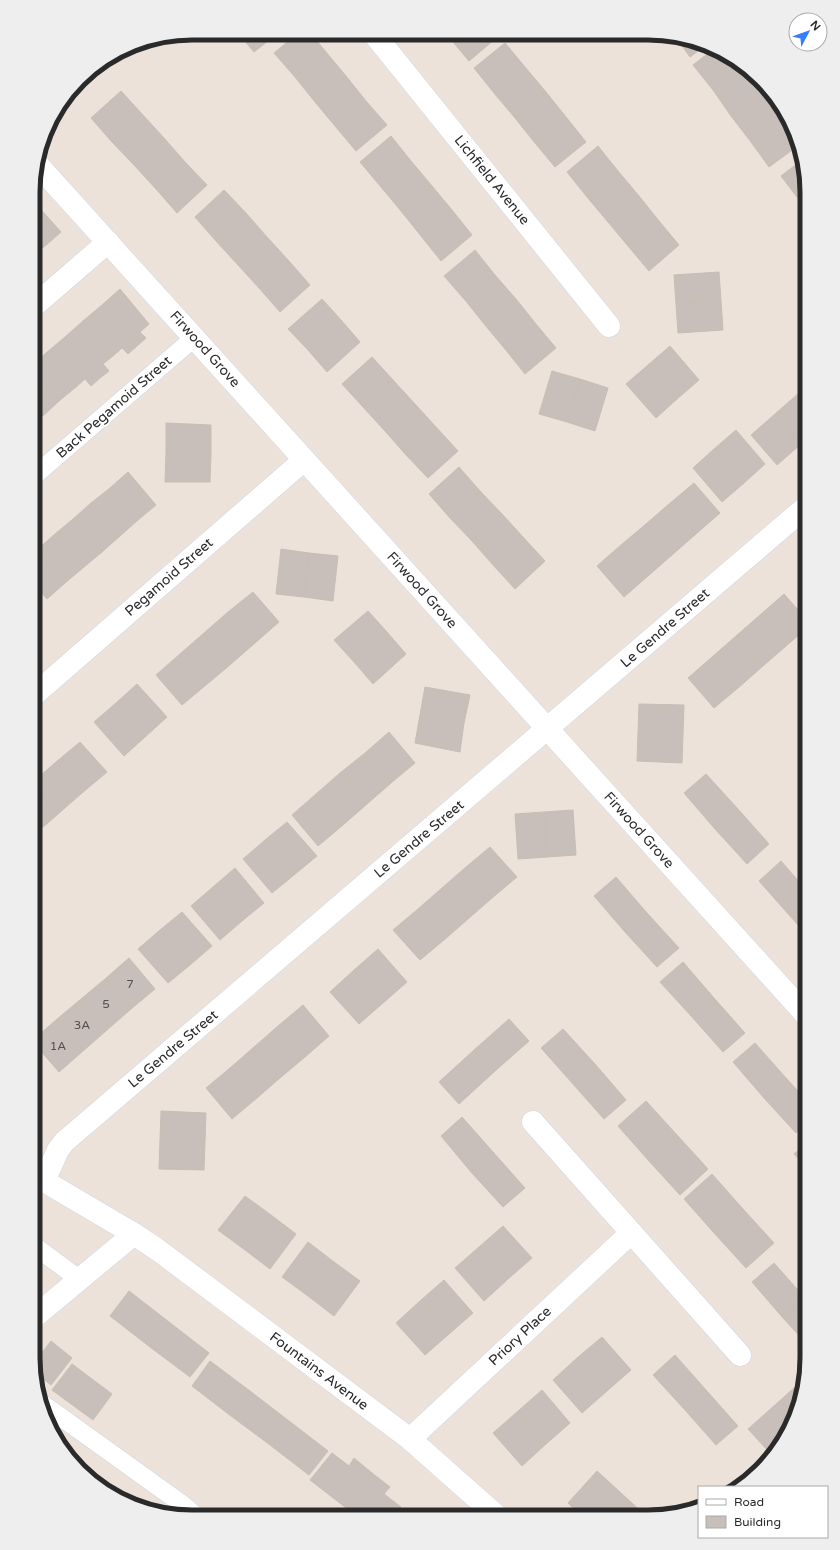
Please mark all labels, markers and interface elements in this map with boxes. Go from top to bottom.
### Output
north arrow [788,12,828,52]
text: N [807,18,823,33]
street label: Lichfield Avenue [451,132,533,228]
street label: Firwood Grove [166,307,244,391]
street label: Back Pegamoid Street [53,352,176,462]
street label: Pegamoid Street [121,534,217,620]
street label: Firwood Grove [383,548,461,632]
street label: Le Gendre Street [617,584,713,671]
street label: Firwood Grove [600,788,678,872]
street label: Le Gendre Street [371,796,468,882]
house number: 7 [126,977,134,991]
house number: 5 [102,997,110,1011]
street label: Le Gendre Street [125,1006,222,1092]
house number: 3A [74,1018,90,1032]
house number: 1A [50,1039,66,1053]
street label: Priory Place [485,1303,555,1369]
street label: Fountains Avenue [266,1328,372,1414]
legend [698,1486,828,1538]
text: Road [734,1495,764,1509]
text: Building [734,1515,781,1529]

